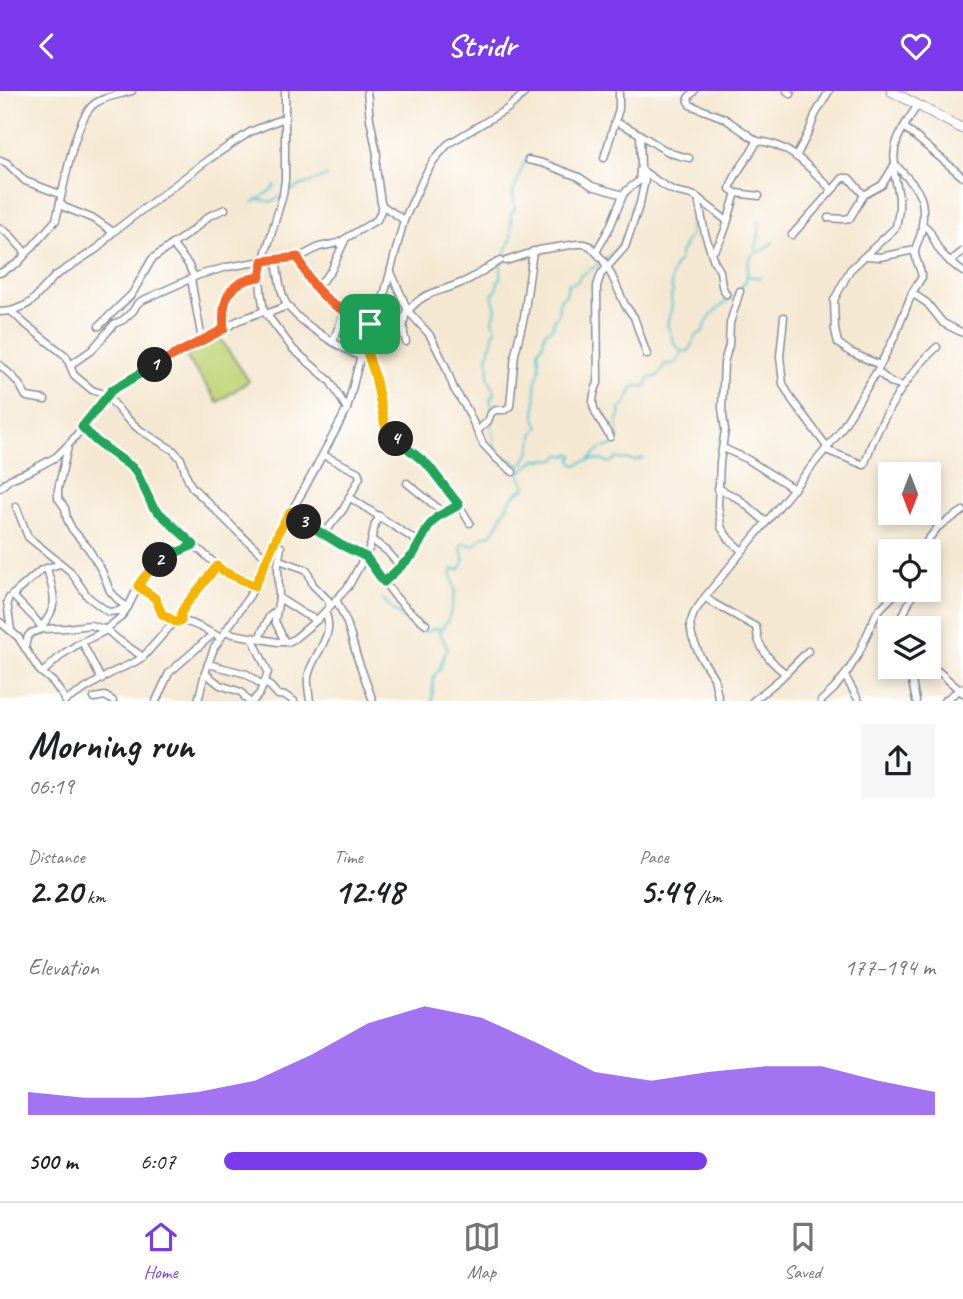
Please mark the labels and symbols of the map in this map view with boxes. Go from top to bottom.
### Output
pin [340,294,400,354]
pin: 1 [138,347,172,383]
pin: 4 [378,421,414,457]
north arrow [878,462,942,525]
pin: 3 [286,505,322,539]
pin: 2 [142,543,178,577]

